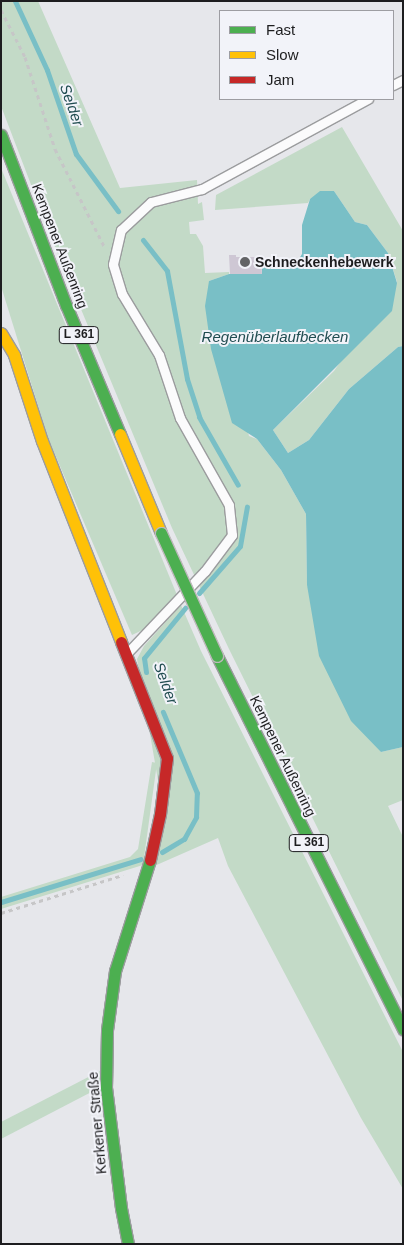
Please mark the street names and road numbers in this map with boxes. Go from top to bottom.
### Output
street label: Kempener Außenring [28,181,92,311]
road number: L 361 [58,326,100,344]
street label: Kempener Außenring [246,693,320,819]
road number: L 361 [288,834,330,852]
street label: Kerkener Straße [84,1071,110,1175]

